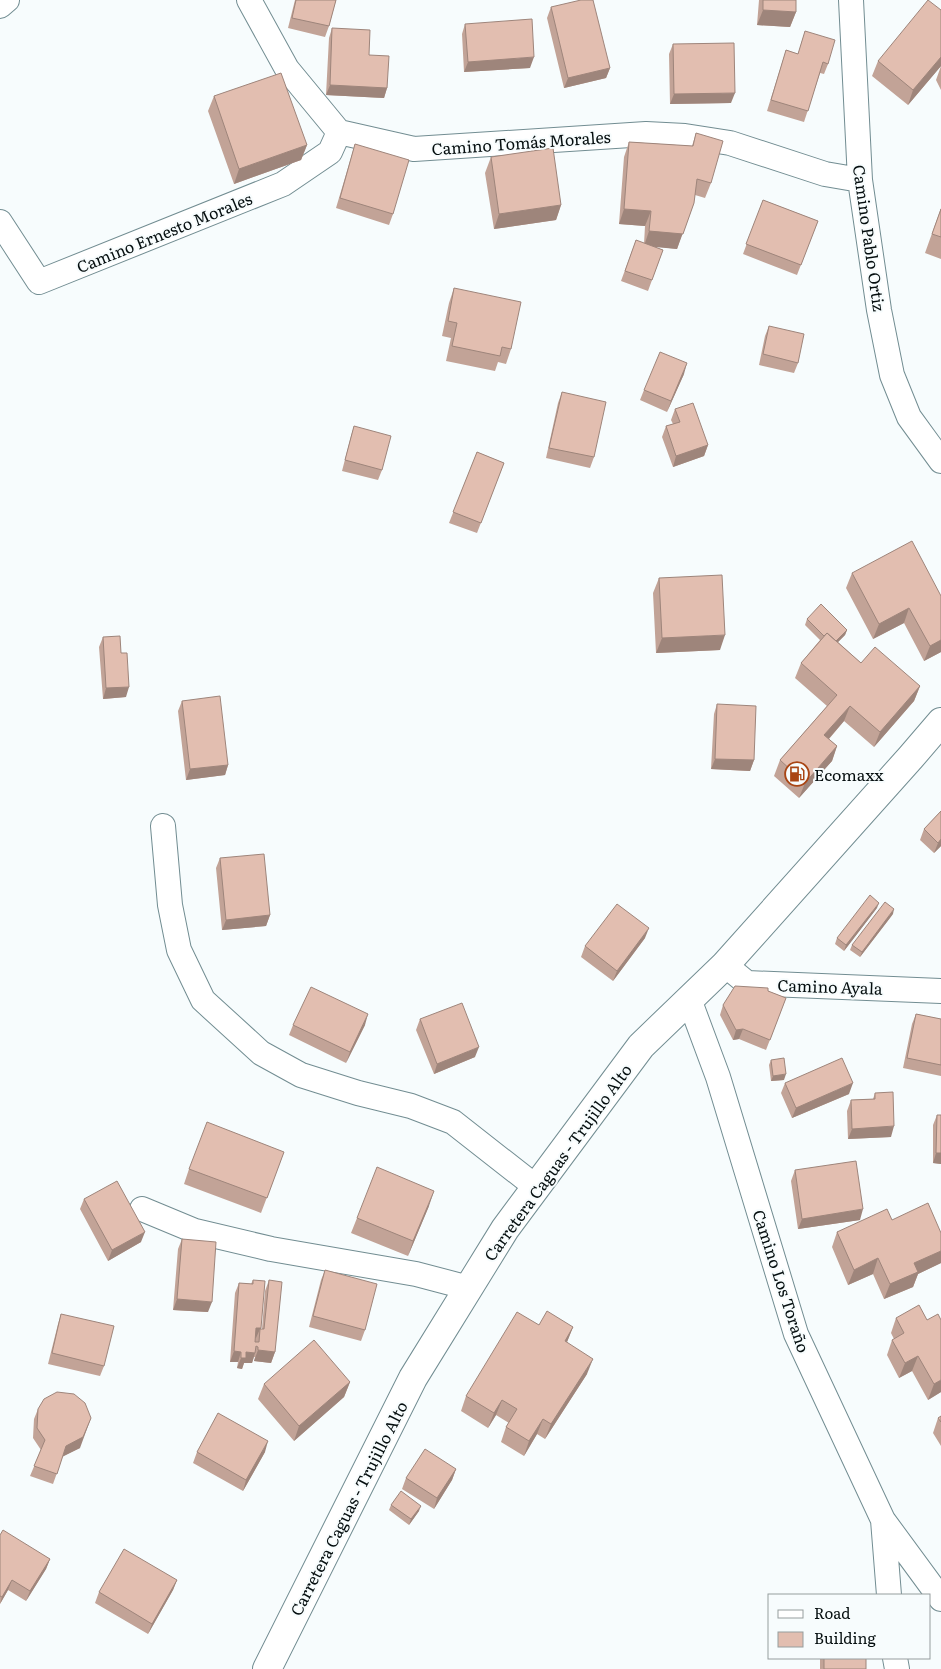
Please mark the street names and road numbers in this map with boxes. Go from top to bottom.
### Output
street label: Camino Tomás Morales [431,124,611,160]
street label: Camino Pablo Ortiz [848,163,892,313]
street label: Camino Ernesto Morales [73,186,255,278]
street label: Camino Ayala [777,972,883,1000]
street label: Carretera Caguas - Trujillo Alto [477,1059,637,1265]
street label: Camino Los Toraño [748,1206,816,1356]
street label: Carretera Caguas - Trujillo Alto [283,1396,413,1620]

